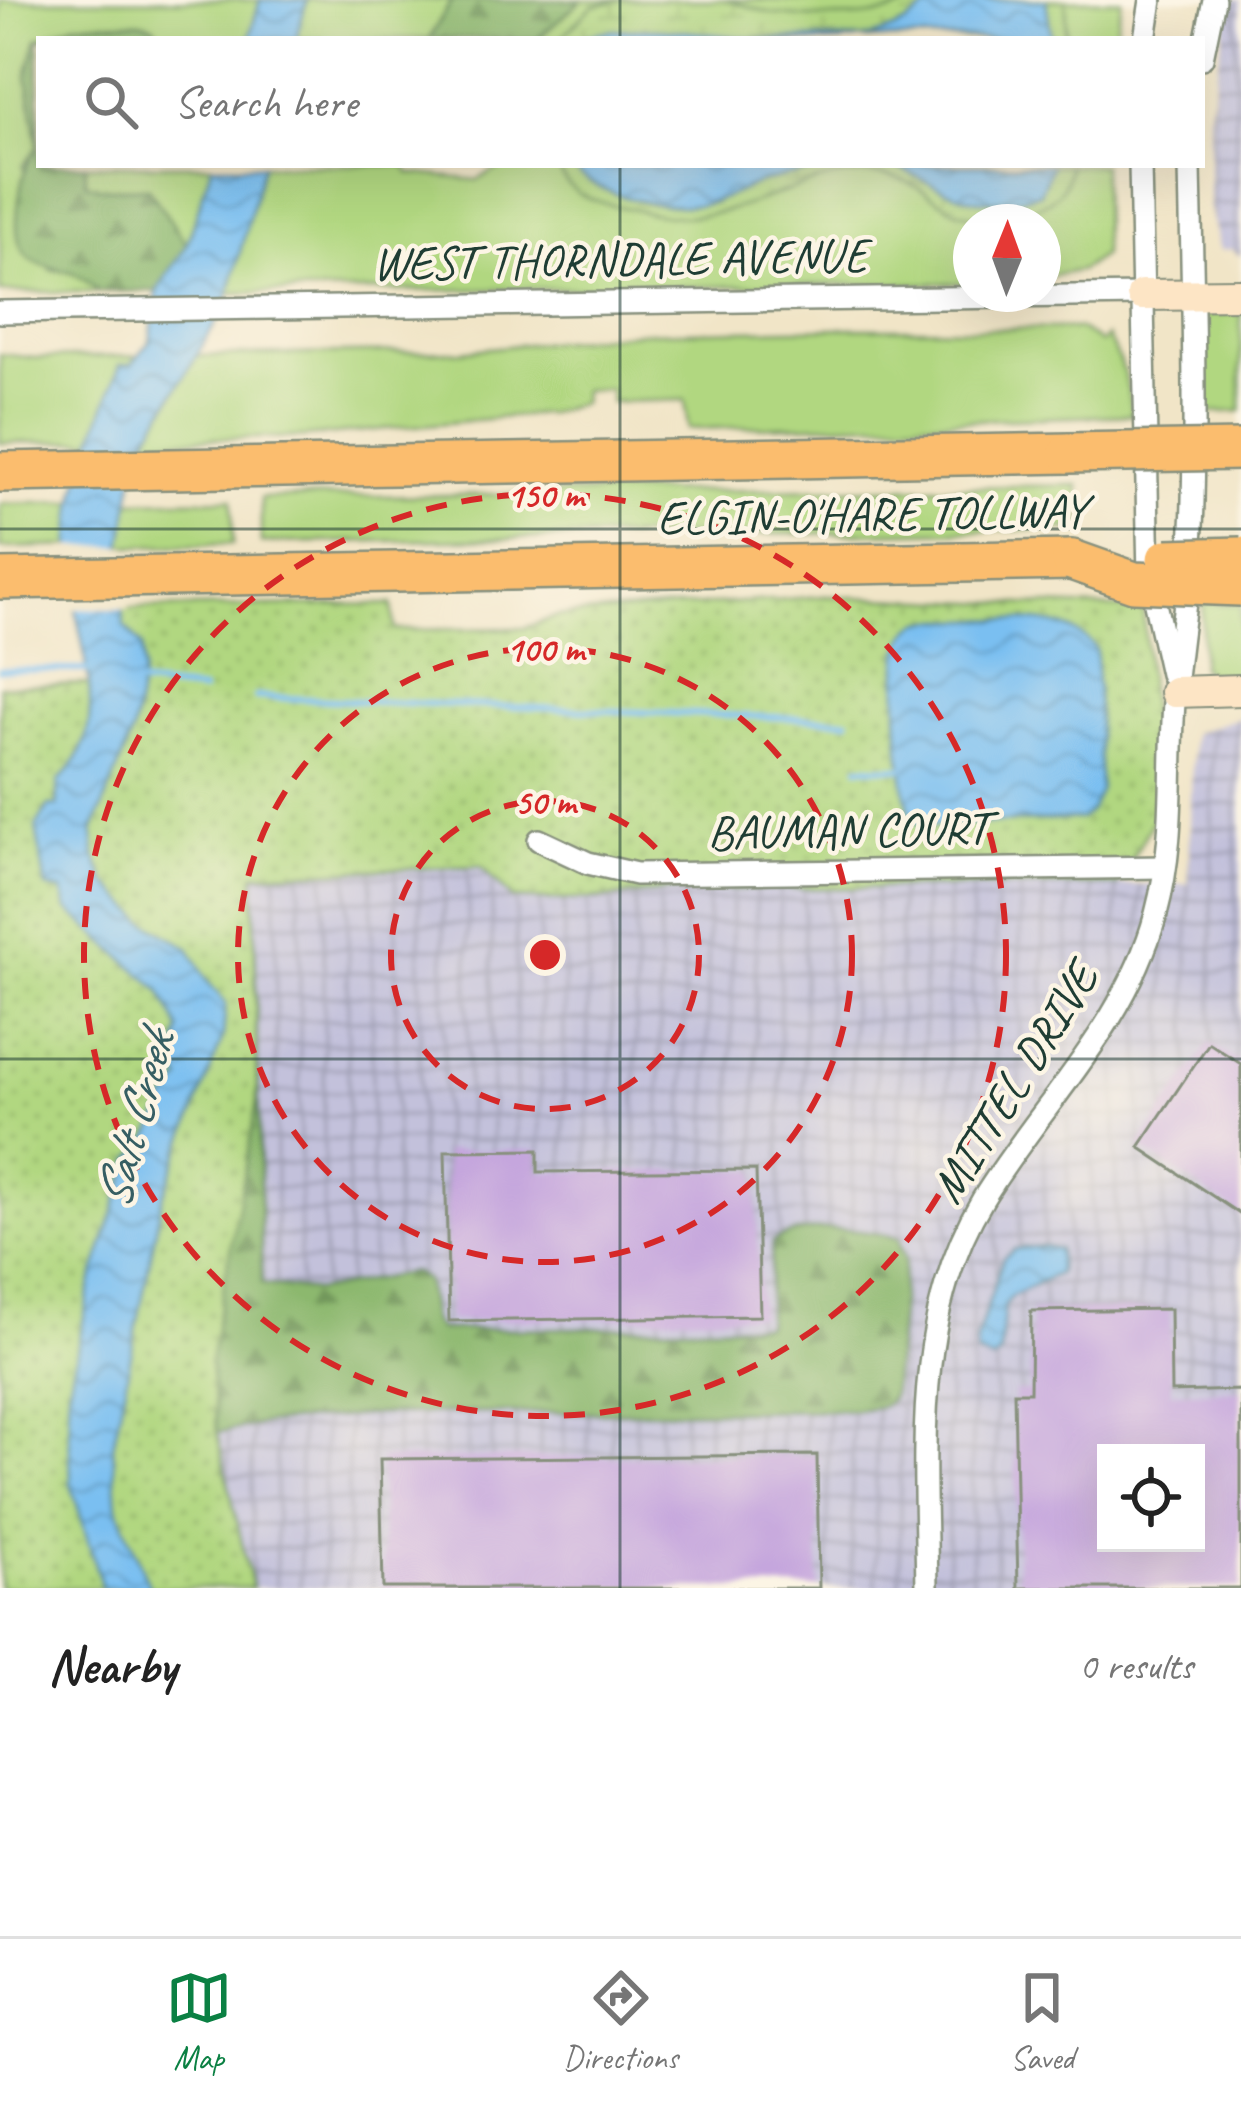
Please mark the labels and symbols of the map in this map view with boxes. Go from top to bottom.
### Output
north arrow [953,204,1061,312]
street label: WEST THORNDALE AVENUE [372,225,873,293]
text: 150 m [506,472,587,518]
street label: ELGIN-O'HARE TOLLWAY [657,480,1096,548]
text: 100 m [506,626,587,672]
text: 50 m [514,779,579,825]
street label: BAUMAN COURT [707,797,1001,862]
centre of rings [524,934,566,976]
street label: MITTEL DRIVE [917,947,1114,1213]
water label: Salt Creek [80,1017,190,1215]

